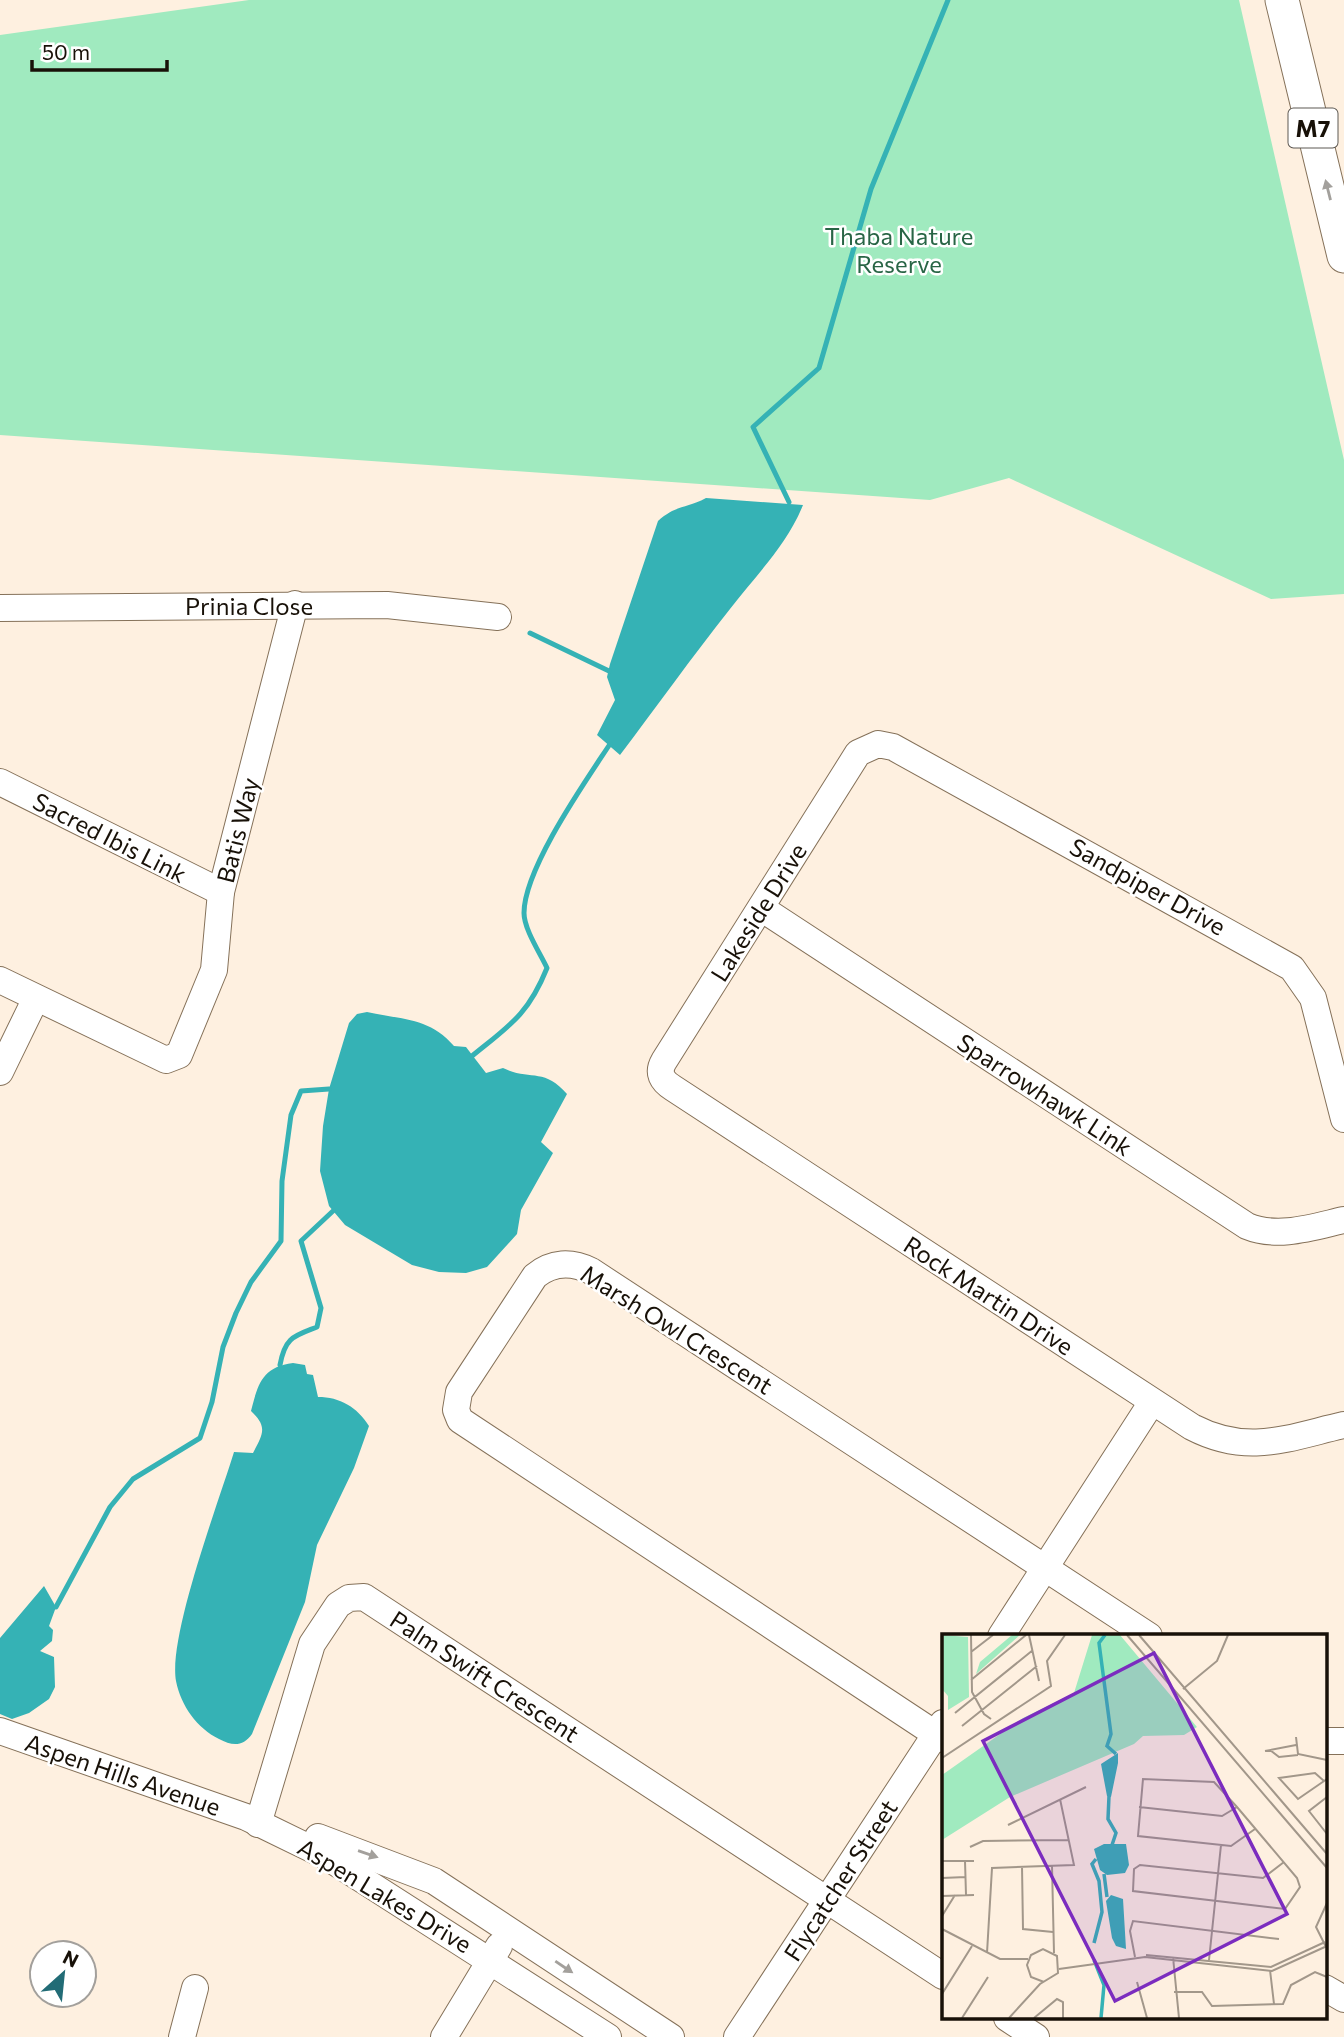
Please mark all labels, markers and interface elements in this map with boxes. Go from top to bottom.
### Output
scale bar [32,28,166,72]
text: 50 m [42,39,90,64]
road number: M7 [1288,108,1338,148]
one-way arrow [1322,179,1333,201]
park label: Thaba Nature Reserve [825,221,973,278]
street label: Prinia Close [185,591,313,620]
street label: Batis Way [210,774,264,886]
street label: Sacred Ibis Link [29,786,191,888]
street label: Sandpiper Drive [1065,831,1231,941]
street label: Lakeside Drive [704,837,812,987]
street label: Sparrowhawk Link [952,1027,1138,1161]
street label: Rock Martin Drive [899,1229,1079,1361]
street label: Marsh Owl Crescent [576,1258,778,1400]
street label: Palm Swift Crescent [385,1604,585,1748]
inset map [942,1634,1326,2020]
street label: Aspen Hills Avenue [22,1727,224,1821]
street label: Flycatcher Street [777,1794,903,1966]
street label: Aspen Lakes Drive [293,1832,477,1958]
one-way arrow [357,1849,378,1860]
north arrow [28,1939,98,2009]
text: N [59,1945,83,1972]
one-way arrow [555,1960,574,1973]

